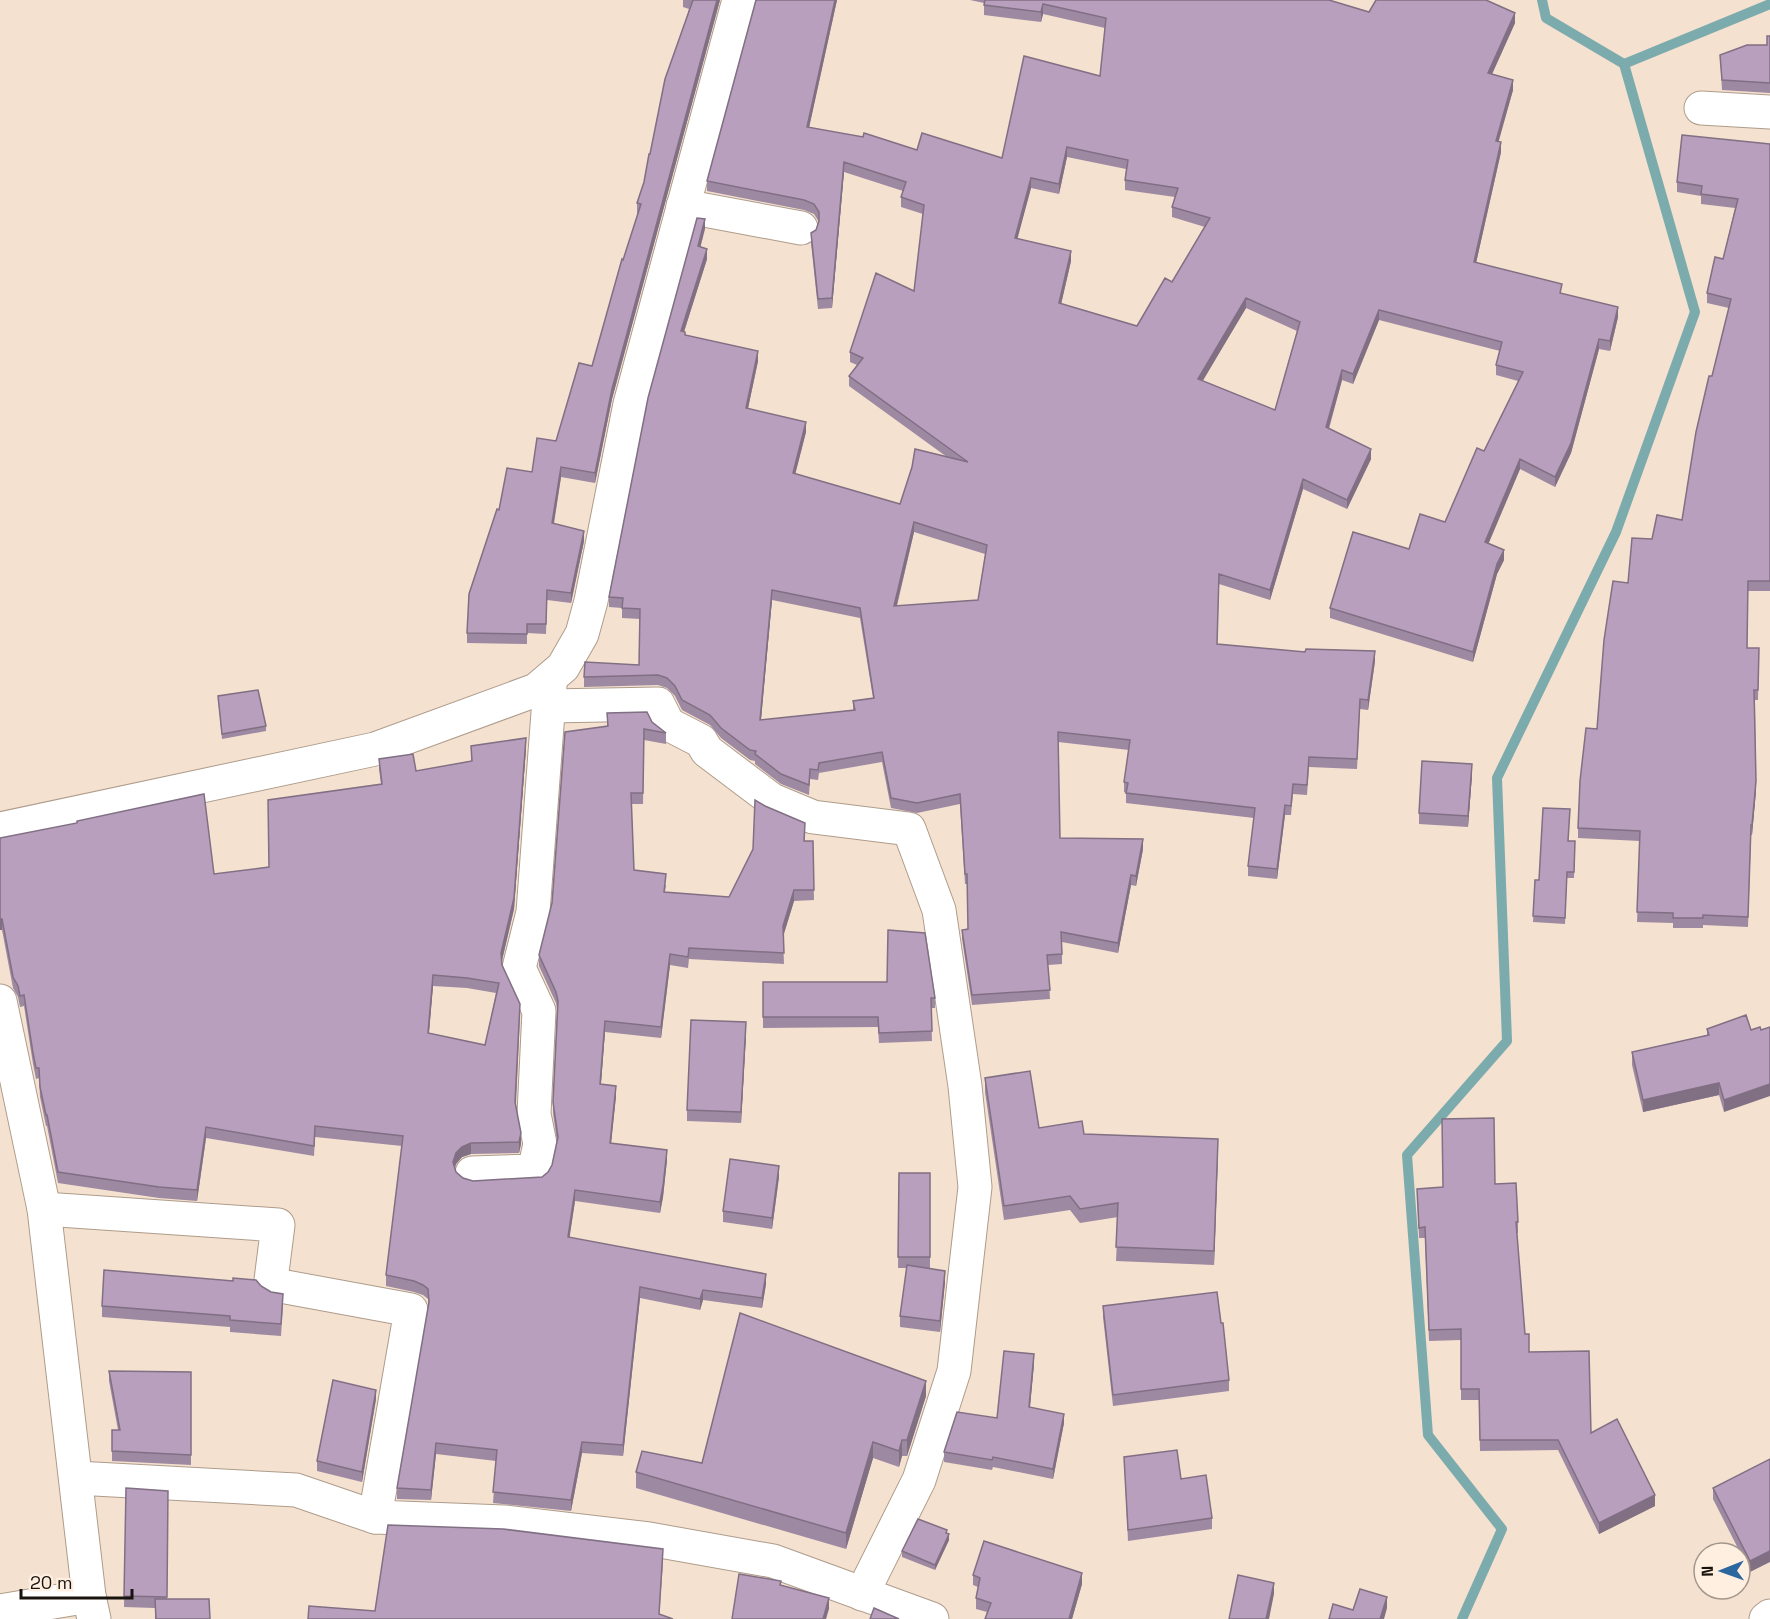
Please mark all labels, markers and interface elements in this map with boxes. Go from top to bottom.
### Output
north arrow [1692,1541,1752,1601]
scale bar [21,1562,132,1600]
text: N [1697,1566,1718,1577]
text: 20 m [30,1571,73,1594]

